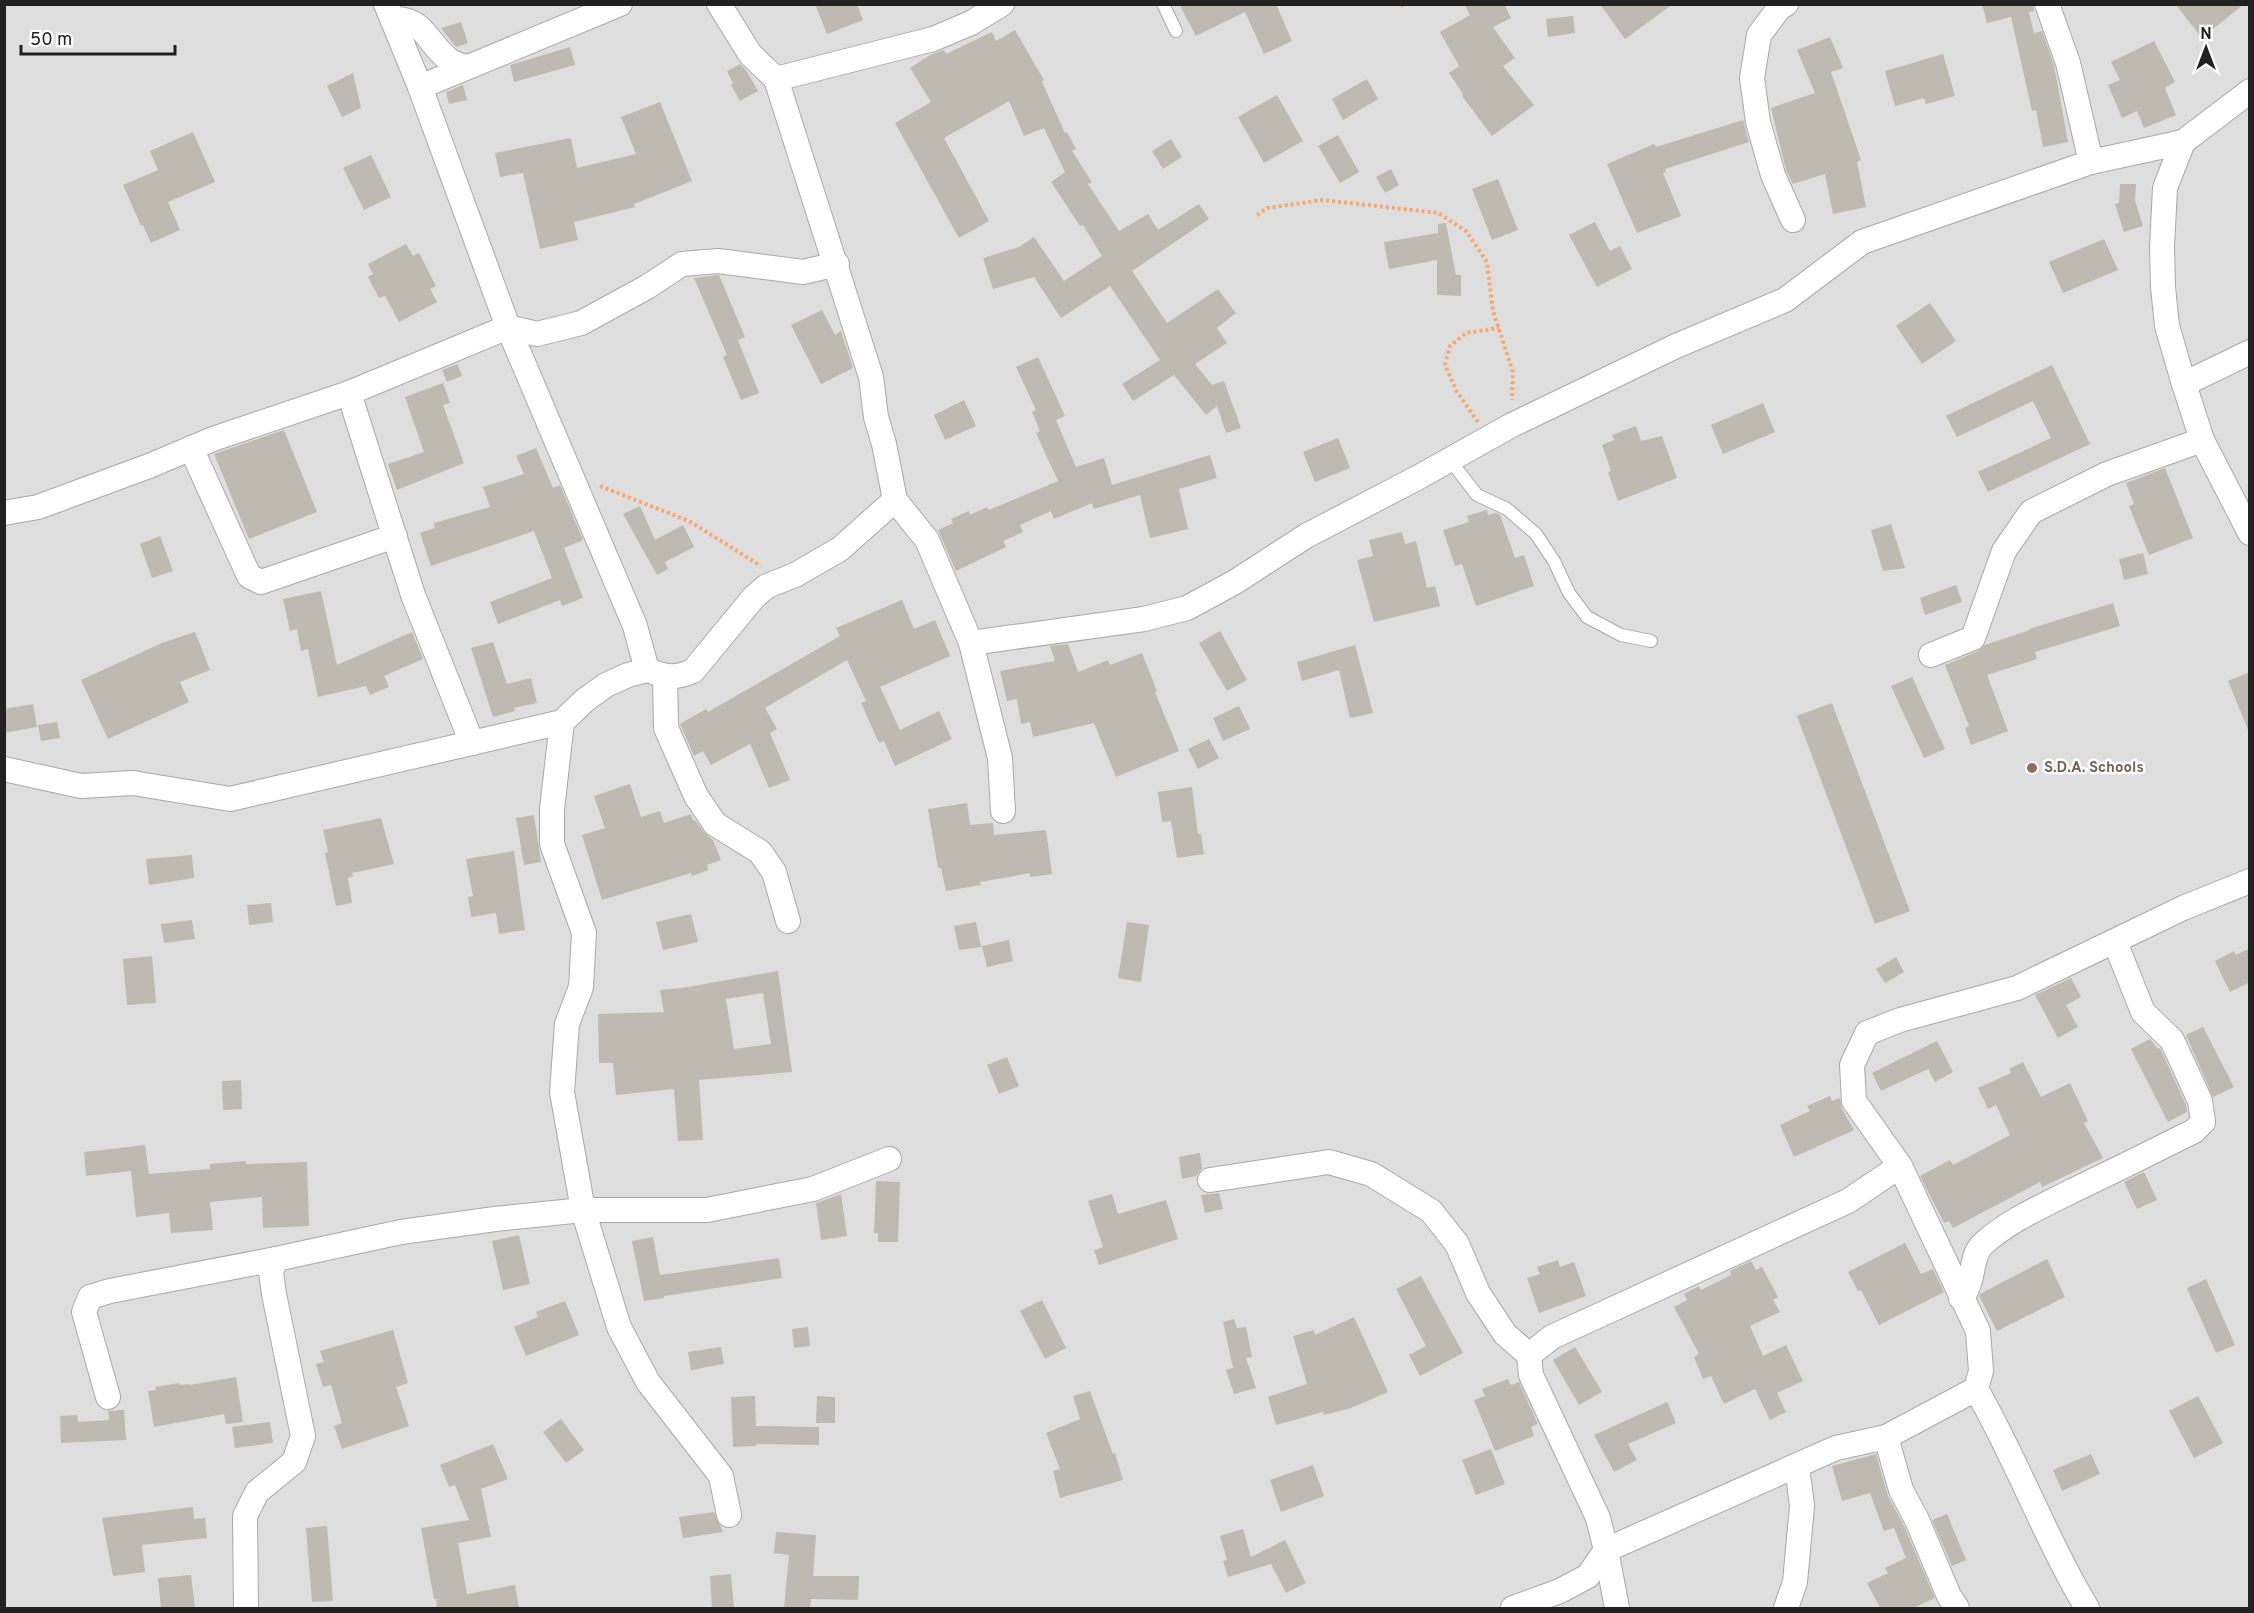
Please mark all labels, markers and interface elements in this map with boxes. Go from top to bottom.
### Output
scale bar [21,18,176,56]
north arrow [2176,18,2236,78]
text: N [2200,25,2212,45]
text: 50 m [30,29,72,52]
place label: S.D.A. Schools [2044,759,2144,778]
marker: S.D.A. Schools [2025,761,2039,775]

